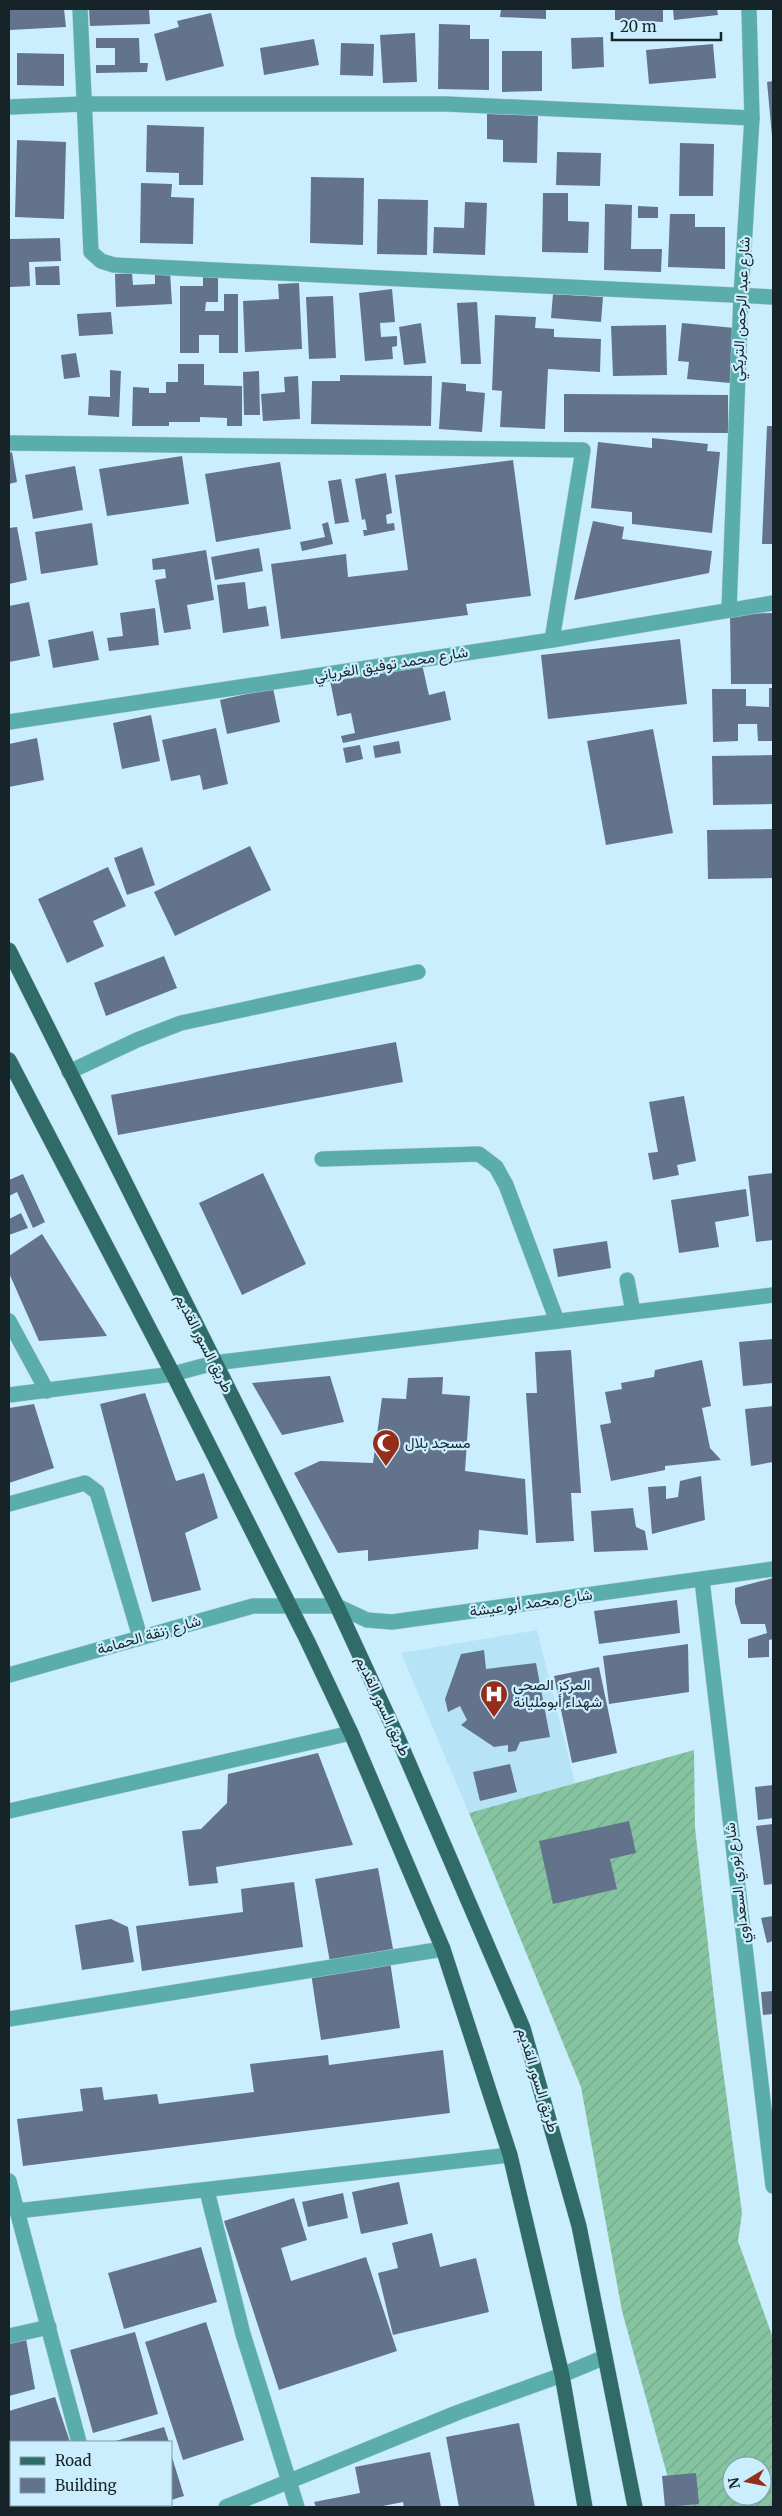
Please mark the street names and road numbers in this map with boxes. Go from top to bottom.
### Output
street label: شارع عبد الرحمن التريكي [727,236,758,382]
street label: شارع محمد توفيق الغرياني [313,642,470,689]
street label: طريق السور القديم [170,1290,238,1396]
street label: شارع محمد أبو عيشة [468,1584,594,1623]
street label: شارع زنقة الحمامة [95,1611,204,1660]
street label: طريق السور القديم [351,1653,415,1760]
street label: شارع نوري السعداوي [720,1821,757,1945]
street label: طريق السور القديم [513,2025,564,2135]

